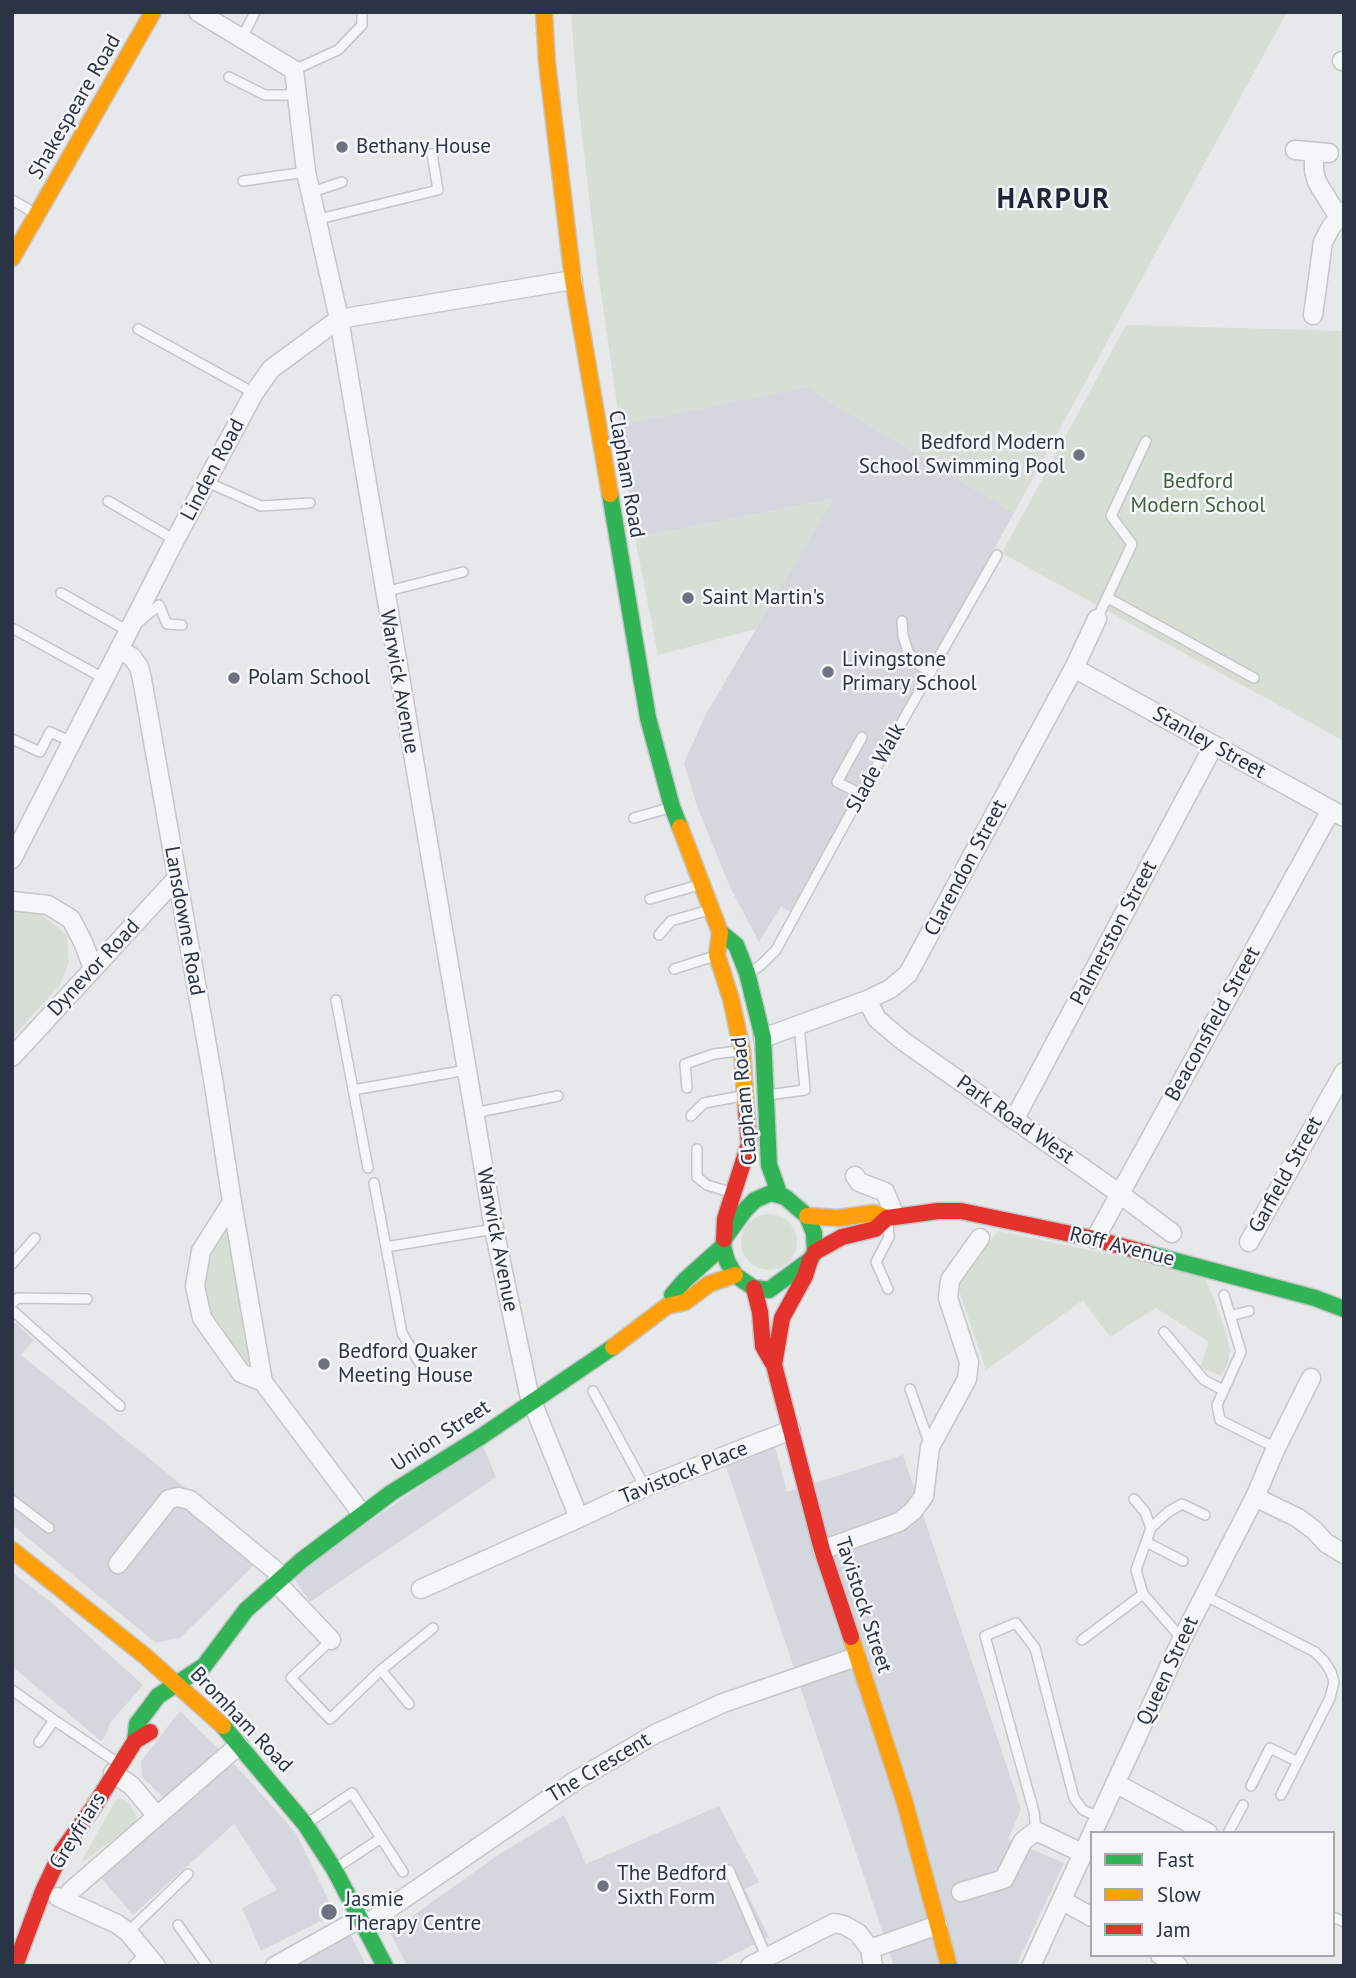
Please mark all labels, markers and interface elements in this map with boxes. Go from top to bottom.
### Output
street label: Shakespeare Road [23,30,127,184]
place label: Bethany House [356,134,491,160]
marker: Bethany House [334,139,350,155]
district label: HARPUR [998,183,1110,217]
street label: Clapham Road [602,408,650,540]
street label: Linden Road [176,415,250,525]
place label: Bedford Modern School Swimming Pool [859,430,1065,480]
marker: Bedford Modern School Swimming Pool [1071,447,1087,463]
park label: Bedford Modern School [1131,469,1265,519]
place label: Saint Martin's [702,585,825,611]
marker: Saint Martin's [680,590,696,606]
street label: Warwick Avenue [374,608,424,756]
place label: Livingstone Primary School [842,647,977,697]
marker: Livingstone Primary School [820,664,836,680]
place label: Polam School [248,665,370,691]
marker: Polam School [226,670,242,686]
street label: Stanley Street [1148,702,1270,784]
street label: Slade Walk [841,719,911,817]
street label: Clarendon Street [919,795,1013,941]
street label: Lansdowne Road [158,844,210,998]
street label: Palmerston Street [1065,856,1163,1010]
street label: Dynevor Road [43,914,145,1022]
street label: Beaconsfield Street [1160,942,1266,1106]
street label: Clapham Road [727,1036,763,1166]
street label: Park Road West [951,1070,1079,1170]
street label: Garfield Street [1244,1112,1328,1238]
street label: Warwick Avenue [471,1166,523,1314]
street label: Roff Avenue [1067,1222,1177,1272]
place label: Bedford Quaker Meeting House [338,1339,478,1389]
marker: Bedford Quaker Meeting House [316,1356,332,1372]
street label: Union Street [387,1395,495,1477]
street label: Tavistock Place [616,1436,752,1510]
street label: Tavistock Street [829,1534,897,1676]
street label: Queen Street [1132,1612,1204,1730]
street label: Bromham Road [184,1662,298,1778]
street label: The Crescent [543,1727,655,1809]
street label: Greyfriars [45,1788,111,1874]
legend [1090,1831,1335,1957]
text: Fast [1157,1846,1194,1873]
place label: The Bedford Sixth Form [617,1861,727,1911]
marker: The Bedford Sixth Form [595,1878,611,1894]
text: Slow [1157,1881,1201,1908]
place label: Jasmie Therapy Centre [345,1887,481,1937]
marker: Jasmie Therapy Centre [319,1902,339,1922]
text: Jam [1157,1916,1191,1943]

